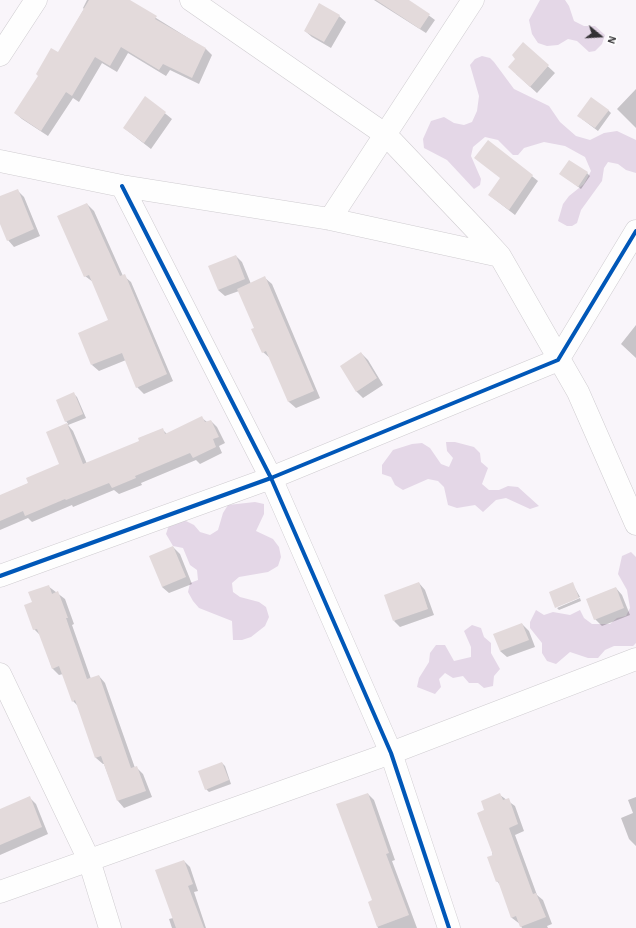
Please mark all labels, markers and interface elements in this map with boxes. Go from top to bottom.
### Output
north arrow [580,16,620,56]
text: N [605,35,618,45]

